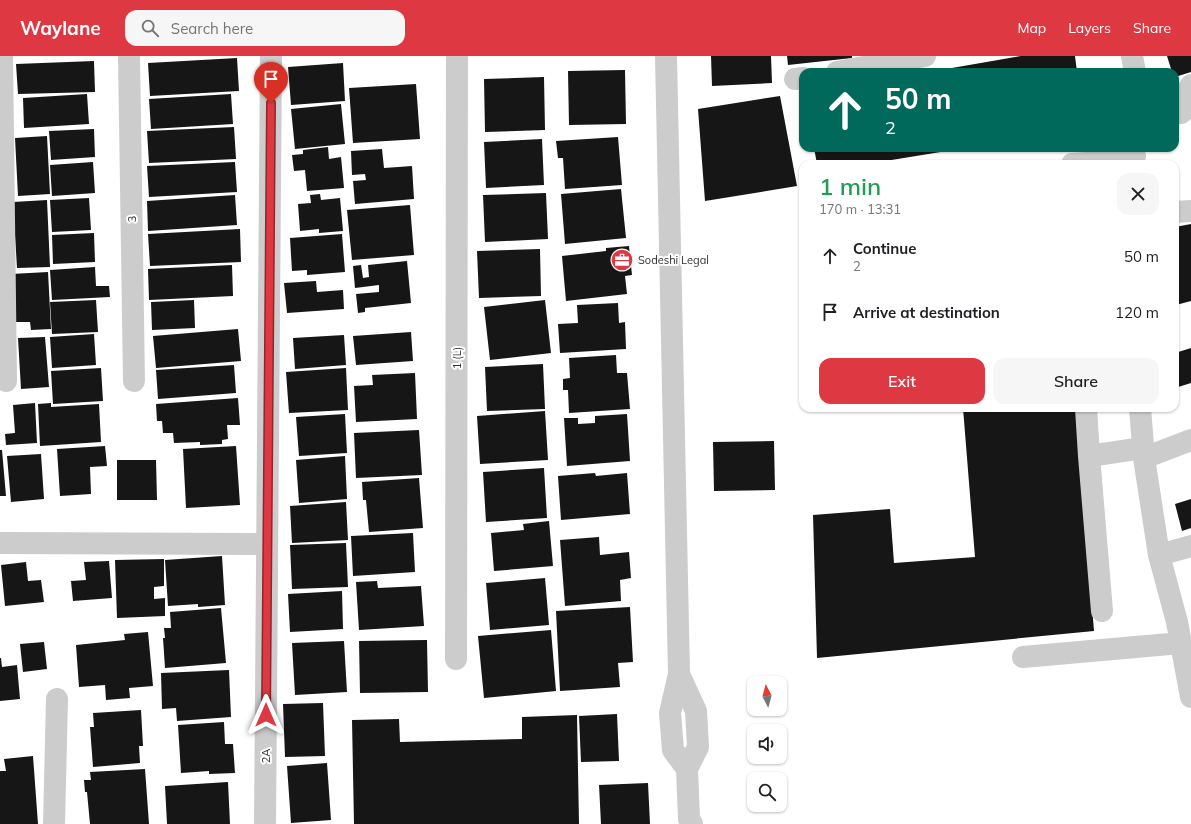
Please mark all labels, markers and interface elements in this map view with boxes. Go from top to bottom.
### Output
search box [125,10,405,46]
text: Waylane [20,16,101,40]
icon: search [139,17,161,39]
text: Search here [171,19,253,38]
text: Map [1017,19,1046,37]
text: Layers [1068,19,1111,37]
text: Share [1133,19,1171,37]
pin [254,62,288,103]
icon: arrive [260,68,282,90]
text: 50 m [885,81,951,116]
icon: ahead [819,84,871,136]
text: 2 [885,116,896,139]
text: 1 min [819,171,881,201]
button: close [1117,173,1159,215]
text: 170 m · 13:31 [819,201,901,217]
street label: 3 [125,216,139,222]
text: Continue [853,239,916,258]
icon: ahead [819,245,841,267]
office icon: Sodeshi Legal [609,247,635,273]
text: 50 m [1124,247,1159,266]
place label: Sodeshi Legal [638,253,709,267]
text: 2 [853,258,861,274]
icon: arrive [819,301,841,323]
text: Arrive at destination [853,303,1000,322]
text: 120 m [1115,303,1159,322]
street label: 1 (L) [450,347,464,369]
button: Exit [819,358,985,404]
button: Share [993,358,1159,404]
north arrow [747,676,787,716]
map controls [747,676,787,812]
position arrow [245,694,287,736]
button: sound [747,724,787,764]
street label: 2A [259,749,273,763]
button: search [747,772,787,812]

